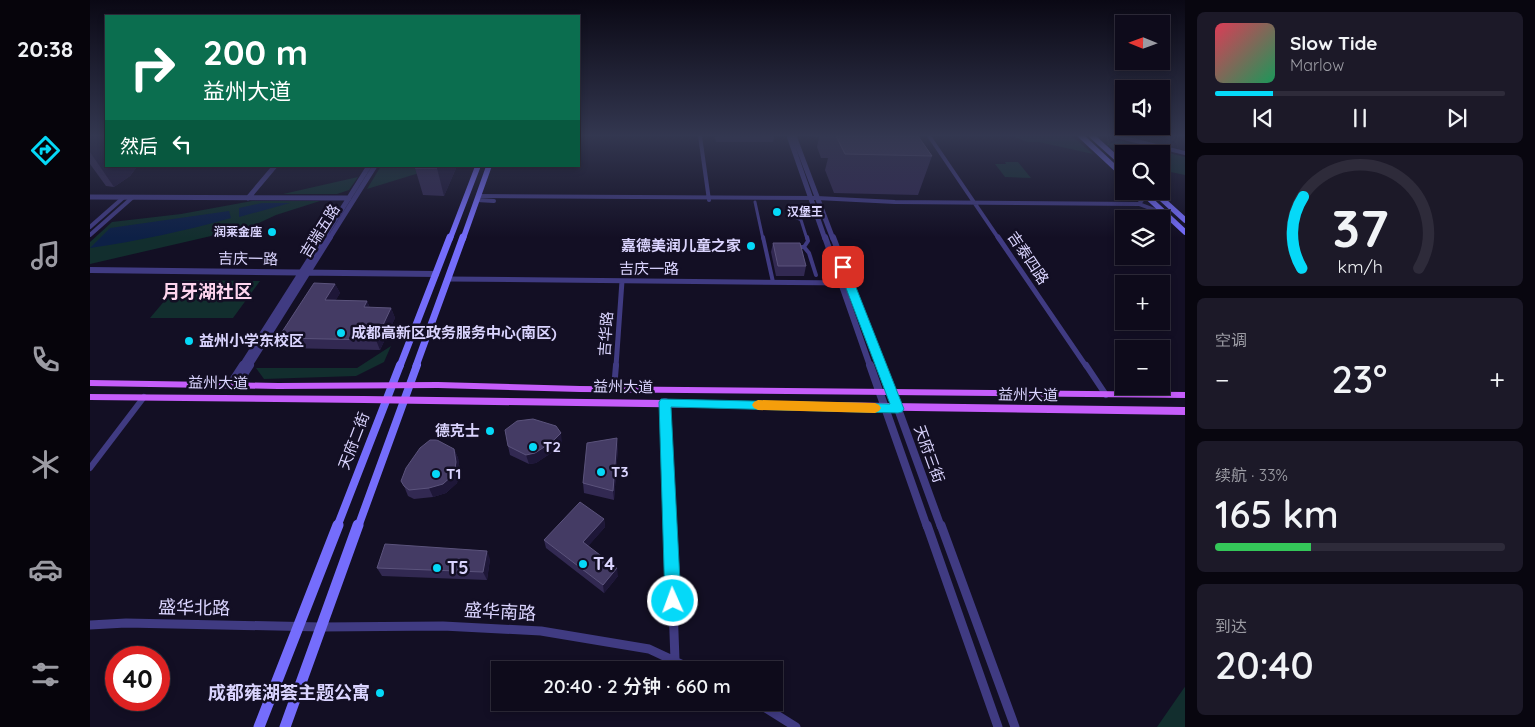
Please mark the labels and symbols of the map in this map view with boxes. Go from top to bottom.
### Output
north arrow [1115,15,1170,70]
street label: 吉瑞五路 [296,200,344,261]
place label: 汉堡王 [787,204,823,219]
marker: 汉堡王 [771,206,783,218]
place label: 润莱金座 [214,224,262,239]
marker: 润莱金座 [266,226,278,238]
street label: 吉泰四路 [1004,228,1053,288]
place label: 嘉德美润儿童之家 [621,236,741,255]
marker: 嘉德美润儿童之家 [745,240,757,252]
pin [822,246,864,288]
street label: 吉庆一路 [218,248,278,269]
street label: 吉庆一路 [619,259,679,278]
district label: 月牙湖社区 [162,280,252,303]
street label: 吉华路 [594,311,617,357]
place label: 成都高新区政务服务中心(南区) [351,323,557,342]
marker: 成都高新区政务服务中心(南区) [335,327,347,339]
place label: 益州小学东校区 [199,331,304,350]
marker: 益州小学东校区 [183,335,195,347]
street label: 益州大道 [188,372,248,393]
street label: 益州大道 [593,376,653,397]
street label: 益州大道 [998,384,1058,405]
street label: 天府二街 [334,409,373,472]
place label: 德克士 [435,421,480,440]
street label: 天府三街 [910,422,949,485]
marker: 德克士 [484,425,496,437]
place label: T2 [543,437,561,456]
marker: T2 [527,441,539,453]
place label: T3 [611,462,628,481]
place label: T1 [446,464,461,483]
marker: T3 [595,466,607,478]
marker: T1 [430,468,442,480]
place label: T4 [593,552,615,575]
place label: T5 [447,556,469,579]
marker: T4 [577,558,589,570]
marker: T5 [431,562,443,574]
position arrow [646,574,698,626]
street label: 盛华北路 [158,595,230,620]
street label: 盛华南路 [463,598,537,625]
speed limit sign: 40 [105,646,170,711]
place label: 成都雍湖荟主题公寓 [208,681,370,704]
marker: 成都雍湖荟主题公寓 [374,687,386,699]

